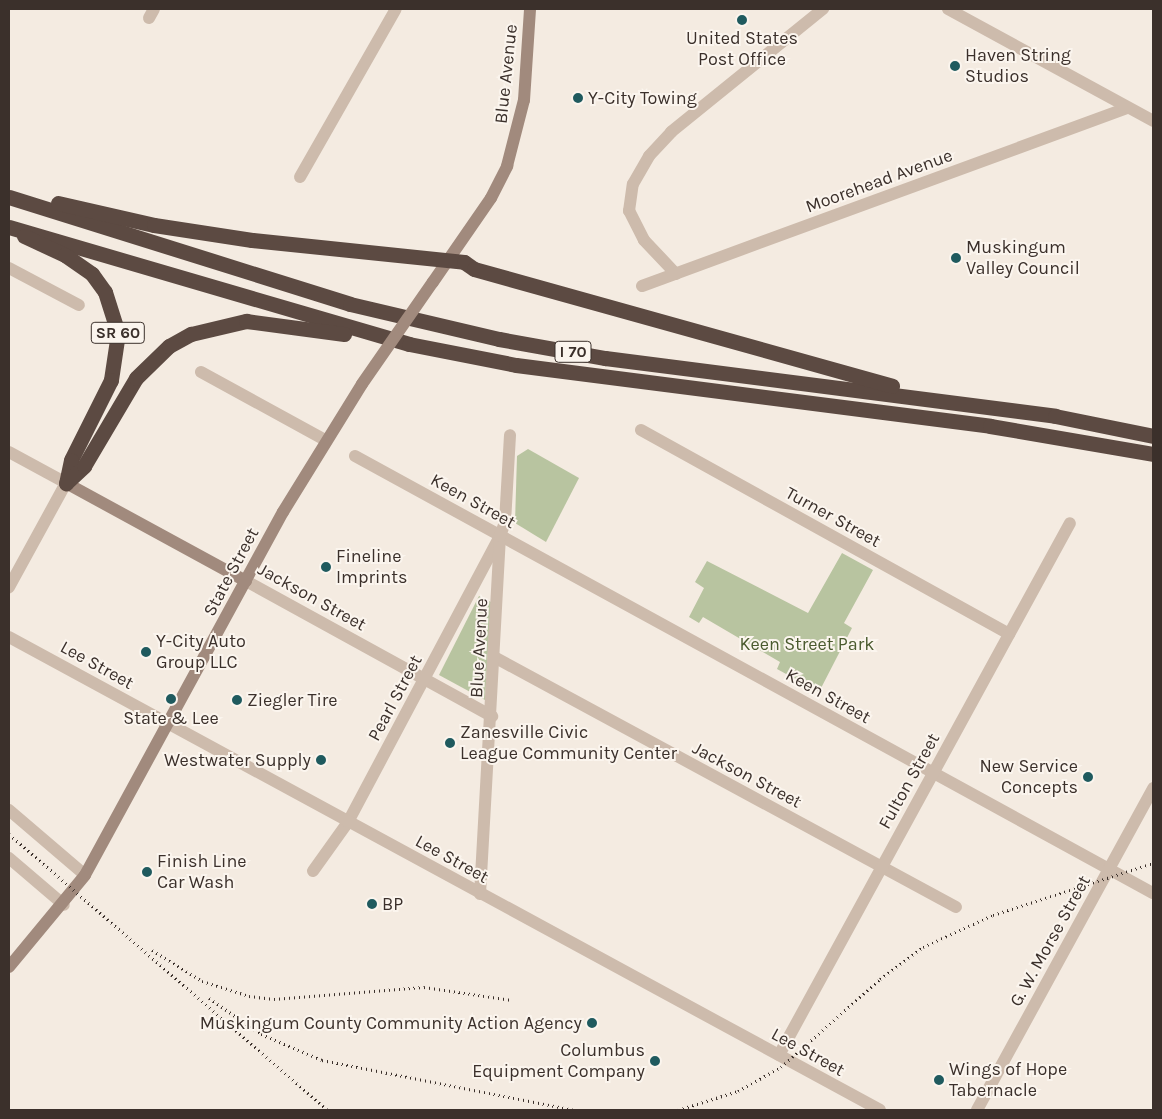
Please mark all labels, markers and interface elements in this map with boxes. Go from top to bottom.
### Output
marker: United States Post Office [736,14,748,26]
street label: Blue Avenue [490,23,522,125]
place label: United States Post Office [686,28,798,70]
place label: Haven String Studios [965,45,1071,88]
marker: Haven String Studios [949,60,961,72]
place label: Y-City Towing [588,87,697,109]
marker: Y-City Towing [572,92,584,104]
street label: Moorehead Avenue [803,144,955,218]
place label: Muskingum Valley Council [966,237,1080,280]
marker: Muskingum Valley Council [950,252,962,264]
road number: SR 60 [90,319,146,346]
road number: I 70 [554,338,592,366]
street label: Keen Street [427,469,519,533]
street label: Turner Street [782,482,884,552]
street label: State Street [199,524,263,620]
place label: Fineline Imprints [336,546,407,588]
street label: Jackson Street [254,558,370,636]
marker: Fineline Imprints [320,561,332,573]
street label: Blue Avenue [466,598,492,698]
place label: Y-City Auto Group LLC [156,631,246,674]
park label: Keen Street Park [740,633,874,655]
street label: Lee Street [57,636,137,694]
marker: Y-City Auto Group LLC [140,646,152,658]
street label: Pearl Street [363,651,427,745]
street label: Keen Street [782,664,874,728]
place label: Ziegler Tire [247,689,338,711]
marker: State & Lee [165,693,177,705]
marker: Ziegler Tire [231,694,243,706]
place label: State & Lee [123,707,219,729]
place label: Zanesville Civic League Community Center [460,722,677,764]
street label: Fulton Street [874,729,944,833]
marker: Zanesville Civic League Community Center [444,737,456,749]
street label: Jackson Street [689,737,805,813]
place label: Westwater Supply [164,749,311,771]
marker: Westwater Supply [315,754,327,766]
place label: New Service Concepts [980,756,1078,799]
marker: New Service Concepts [1082,771,1094,783]
street label: Lee Street [412,830,492,888]
place label: Finish Line Car Wash [157,851,247,894]
marker: Finish Line Car Wash [141,866,153,878]
street label: G. W. Morse Street [1005,872,1095,1010]
place label: BP [382,893,403,915]
marker: BP [366,898,378,910]
place label: Muskingum County Community Action Agency [200,1012,582,1034]
marker: Muskingum County Community Action Agency [586,1017,598,1029]
street label: Lee Street [768,1023,848,1081]
place label: Columbus Equipment Company [472,1040,645,1082]
marker: Columbus Equipment Company [649,1055,661,1067]
place label: Wings of Hope Tabernacle [949,1059,1067,1102]
marker: Wings of Hope Tabernacle [933,1074,945,1086]

